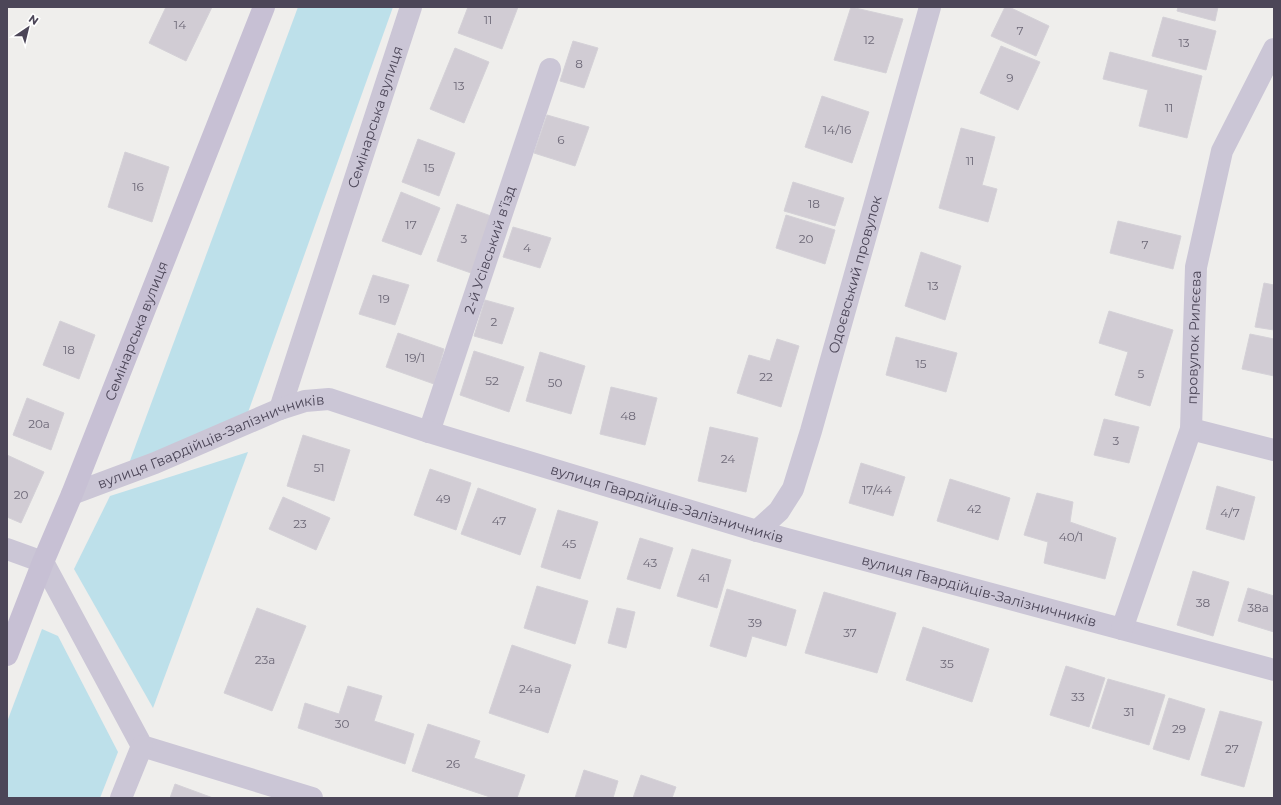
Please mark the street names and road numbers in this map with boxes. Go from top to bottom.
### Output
street label: Семінарська вулиця [344,44,407,191]
street label: 2-й Усівський в’їзд [460,183,519,316]
street label: Одоєвський провулок [824,194,886,355]
street label: Семінарська вулиця [101,258,172,403]
street label: провулок Рилєєва [1183,270,1205,405]
street label: вулиця Гвардійців-Залізничників [95,390,325,493]
street label: вулиця Гвардійців-Залізничників [548,460,786,547]
street label: вулиця Гвардійців-Залізничників [860,551,1099,631]

